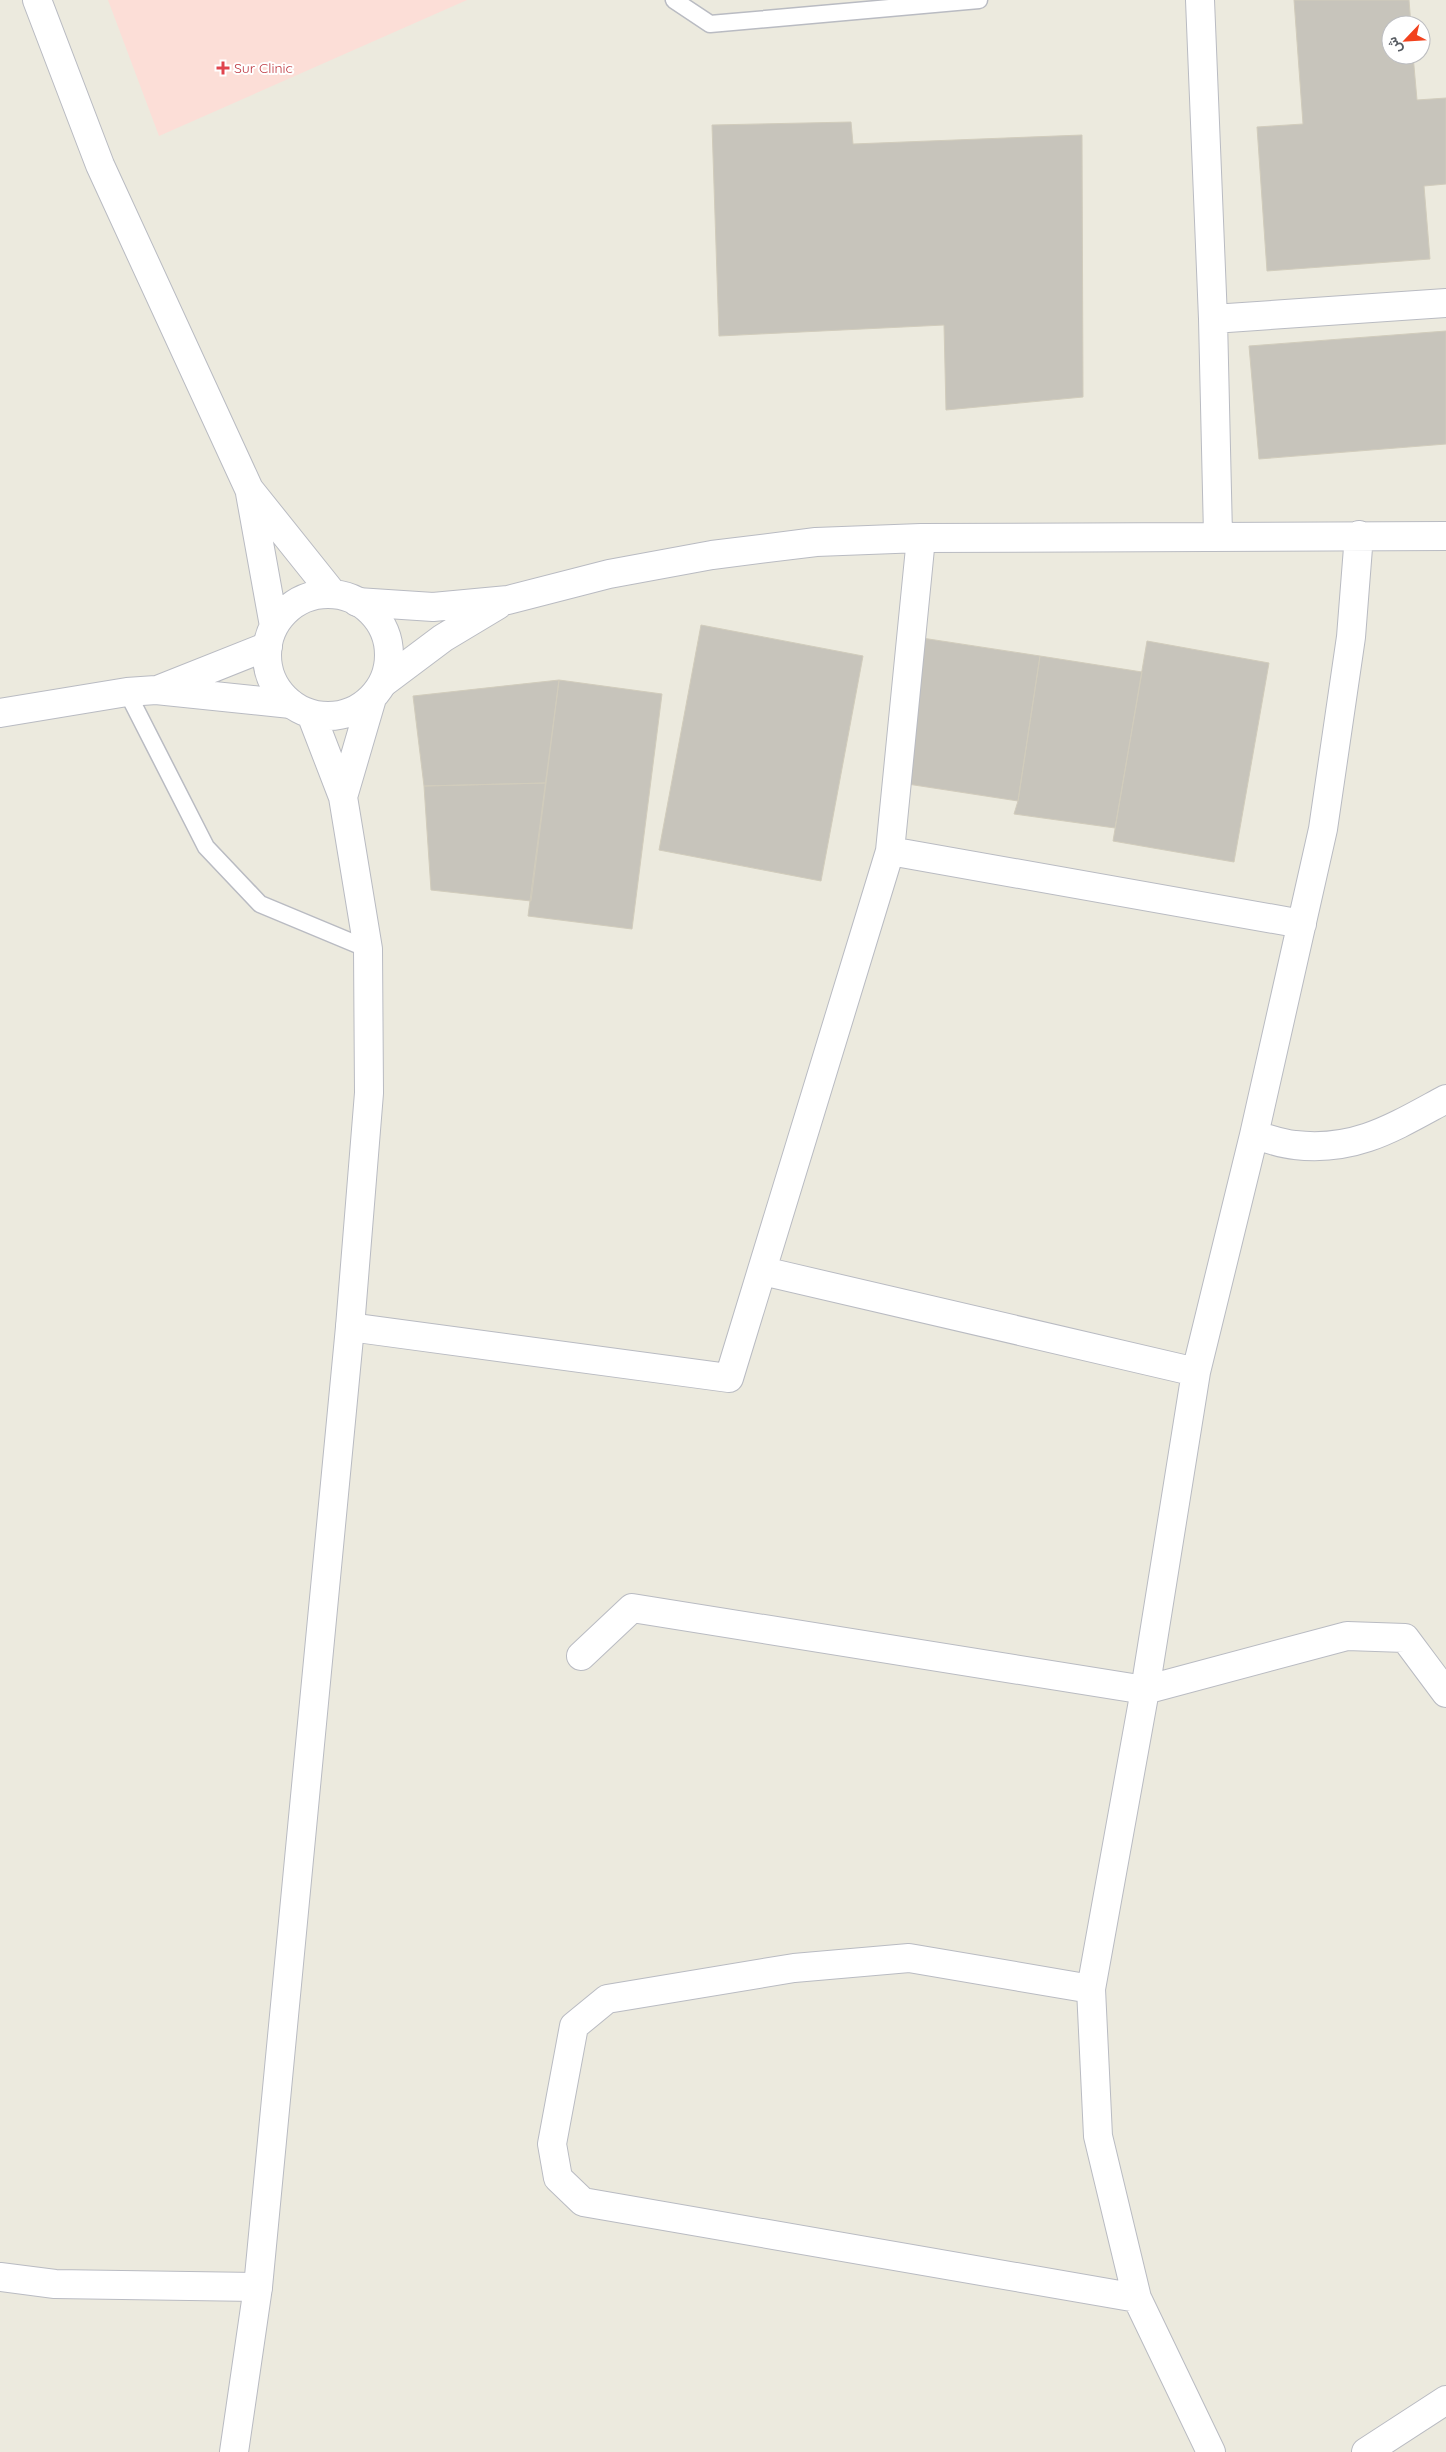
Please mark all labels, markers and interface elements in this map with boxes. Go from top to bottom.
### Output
north arrow [1381,15,1431,65]
text: ش [1382,34,1406,57]
place label: Sur Clinic [234,59,293,77]
marker: Sur Clinic [216,61,230,75]

